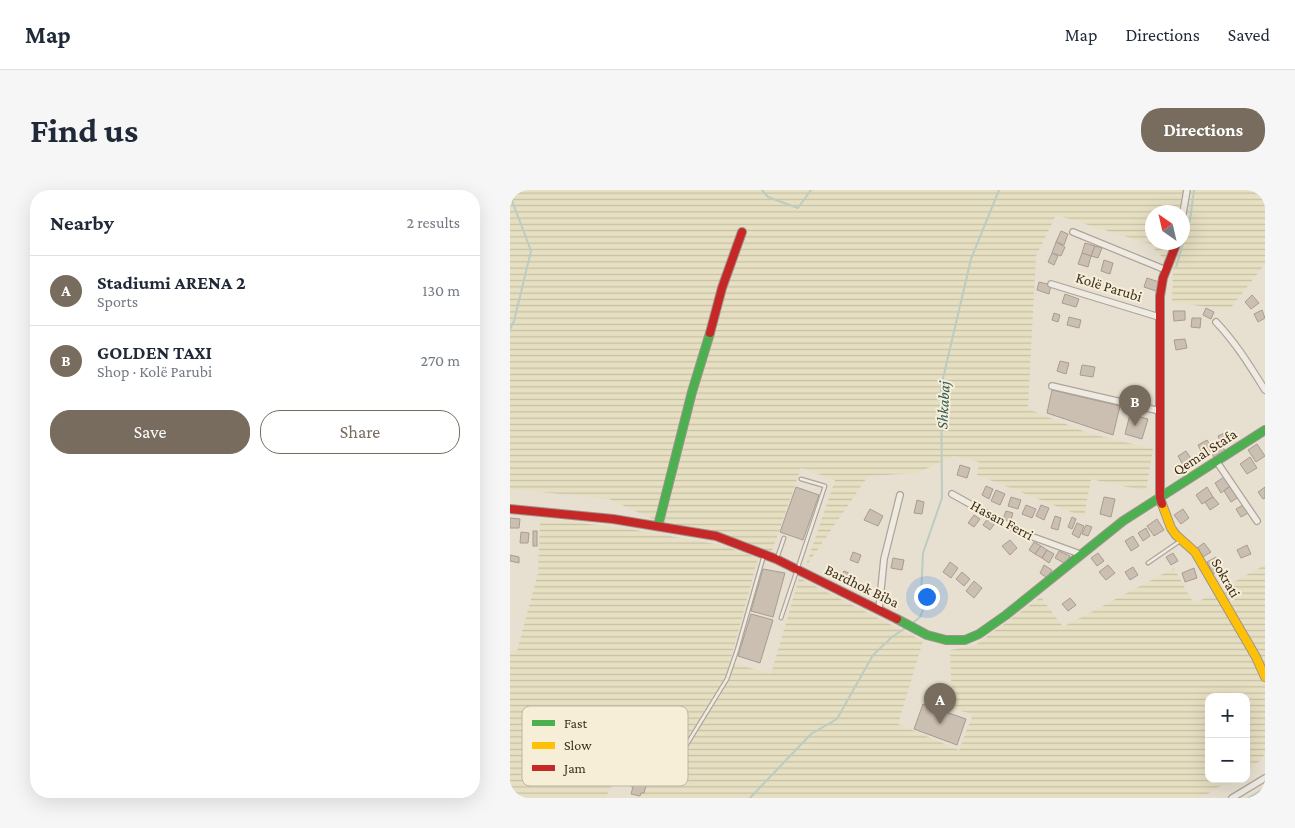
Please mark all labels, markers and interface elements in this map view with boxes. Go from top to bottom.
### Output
text: Map [25,21,71,48]
text: Map [1065,25,1097,45]
text: Directions [1125,25,1200,45]
text: Saved [1228,25,1270,45]
button: Directions [1141,108,1265,152]
text: Find us [30,111,138,150]
north arrow [1145,205,1190,250]
text: Nearby [50,211,114,235]
text: 2 results [407,214,460,231]
street label: Kolë Parubi [1074,269,1144,305]
text: Stadiumi ARENA 2 [97,272,246,293]
text: A [61,282,71,299]
text: 130 m [422,282,460,299]
text: Sports [97,293,138,310]
text: GOLDEN TAXI [97,342,212,363]
text: B [61,352,71,369]
text: 270 m [421,352,460,369]
text: Shop · Kolë Parubi [97,363,212,380]
water label: Shkabaj [933,379,954,430]
pin: B [1119,385,1151,426]
button: Save [50,410,250,454]
button: Share [260,410,460,454]
street label: Qemal Stafa [1170,425,1240,478]
street label: Hasan Ferri [968,497,1036,543]
street label: Sokrati [1208,556,1244,600]
street label: Bardhok Biba [822,561,902,611]
your location [914,584,940,610]
pin: A [924,683,956,724]
map controls [1205,693,1250,783]
button: + [1205,693,1250,738]
legend [522,706,688,786]
text: Fast [564,715,588,731]
text: Slow [564,737,592,753]
button: − [1205,738,1250,783]
text: Jam [562,760,586,776]

